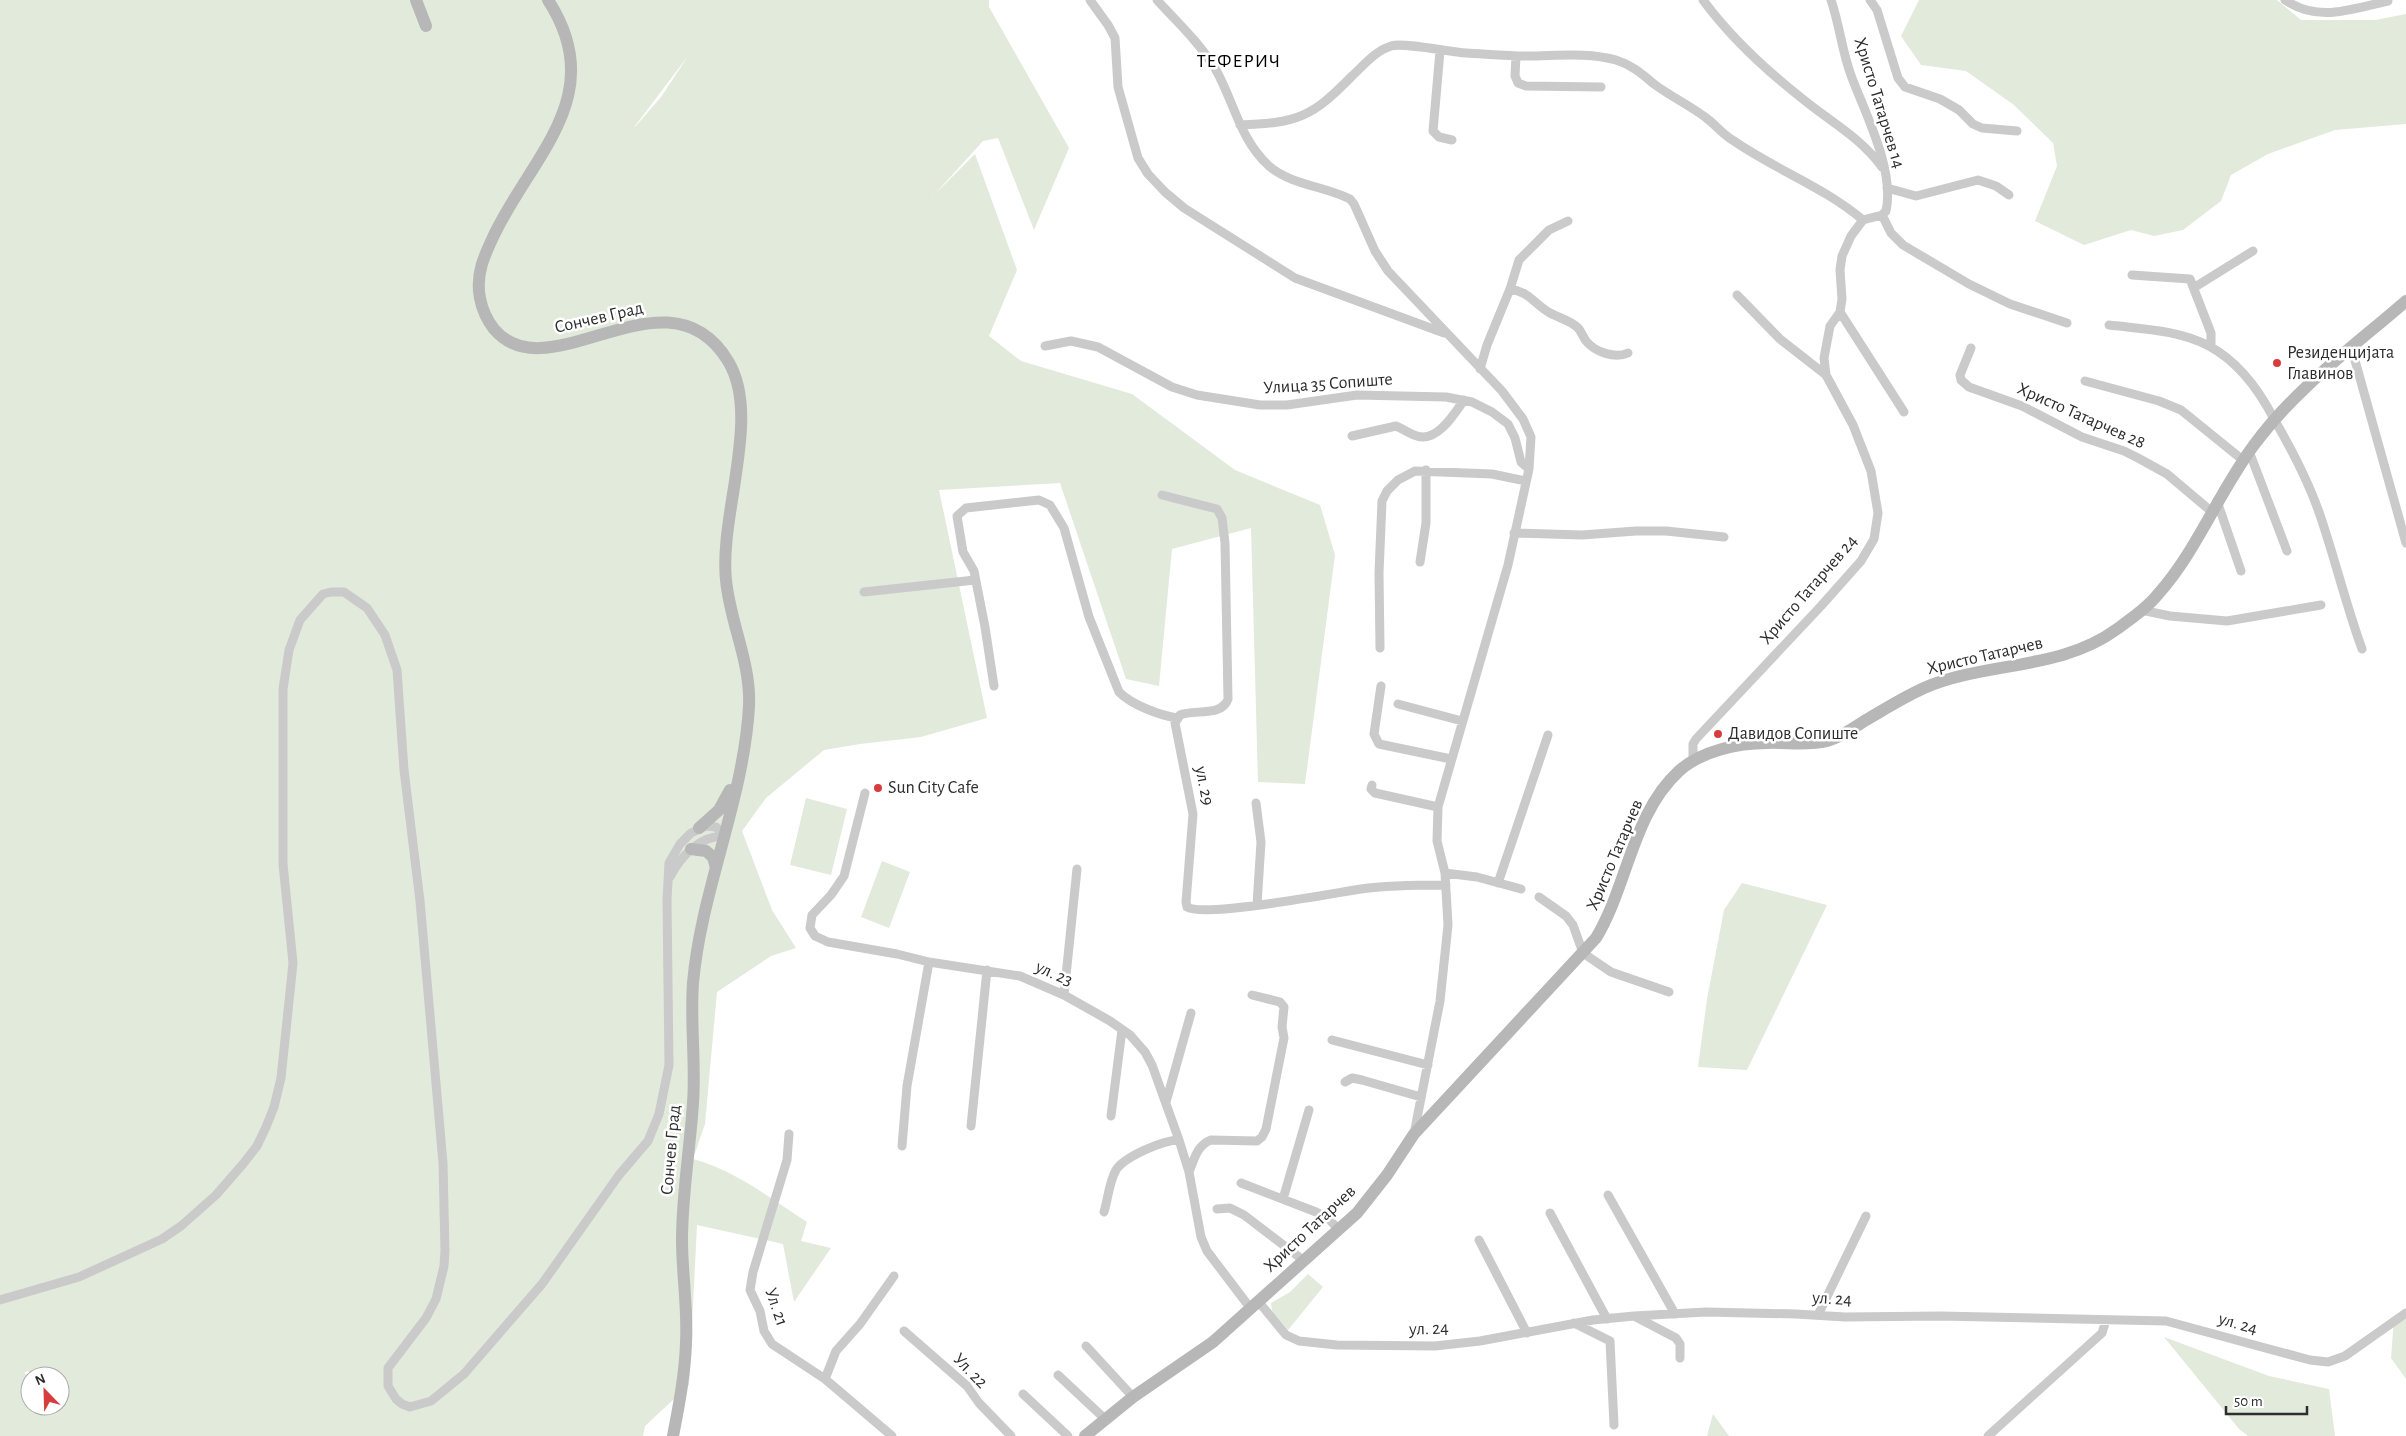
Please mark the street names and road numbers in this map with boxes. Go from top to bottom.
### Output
street label: Христо Татарчев 14 [1850,35,1908,171]
street label: Сончев Град [553,299,645,337]
street label: Улица 35 Сопиште [1263,371,1393,397]
street label: Христо Татарчев 28 [2014,380,2148,452]
street label: Христо Татарчев 24 [1757,532,1861,648]
street label: Христо Татарчев [1925,634,2045,678]
street label: ул. 29 [1191,764,1217,807]
street label: Христо Татарчев [1584,797,1646,913]
street label: ул. 23 [1032,958,1075,990]
street label: Сончев Град [658,1104,684,1196]
street label: Христо Татарчев [1261,1182,1359,1276]
street label: Ул. 21 [761,1286,791,1328]
street label: ул. 24 [1811,1289,1853,1309]
street label: ул. 24 [2215,1310,2260,1338]
street label: ул. 24 [1408,1319,1449,1339]
street label: Ул. 22 [949,1350,991,1392]

